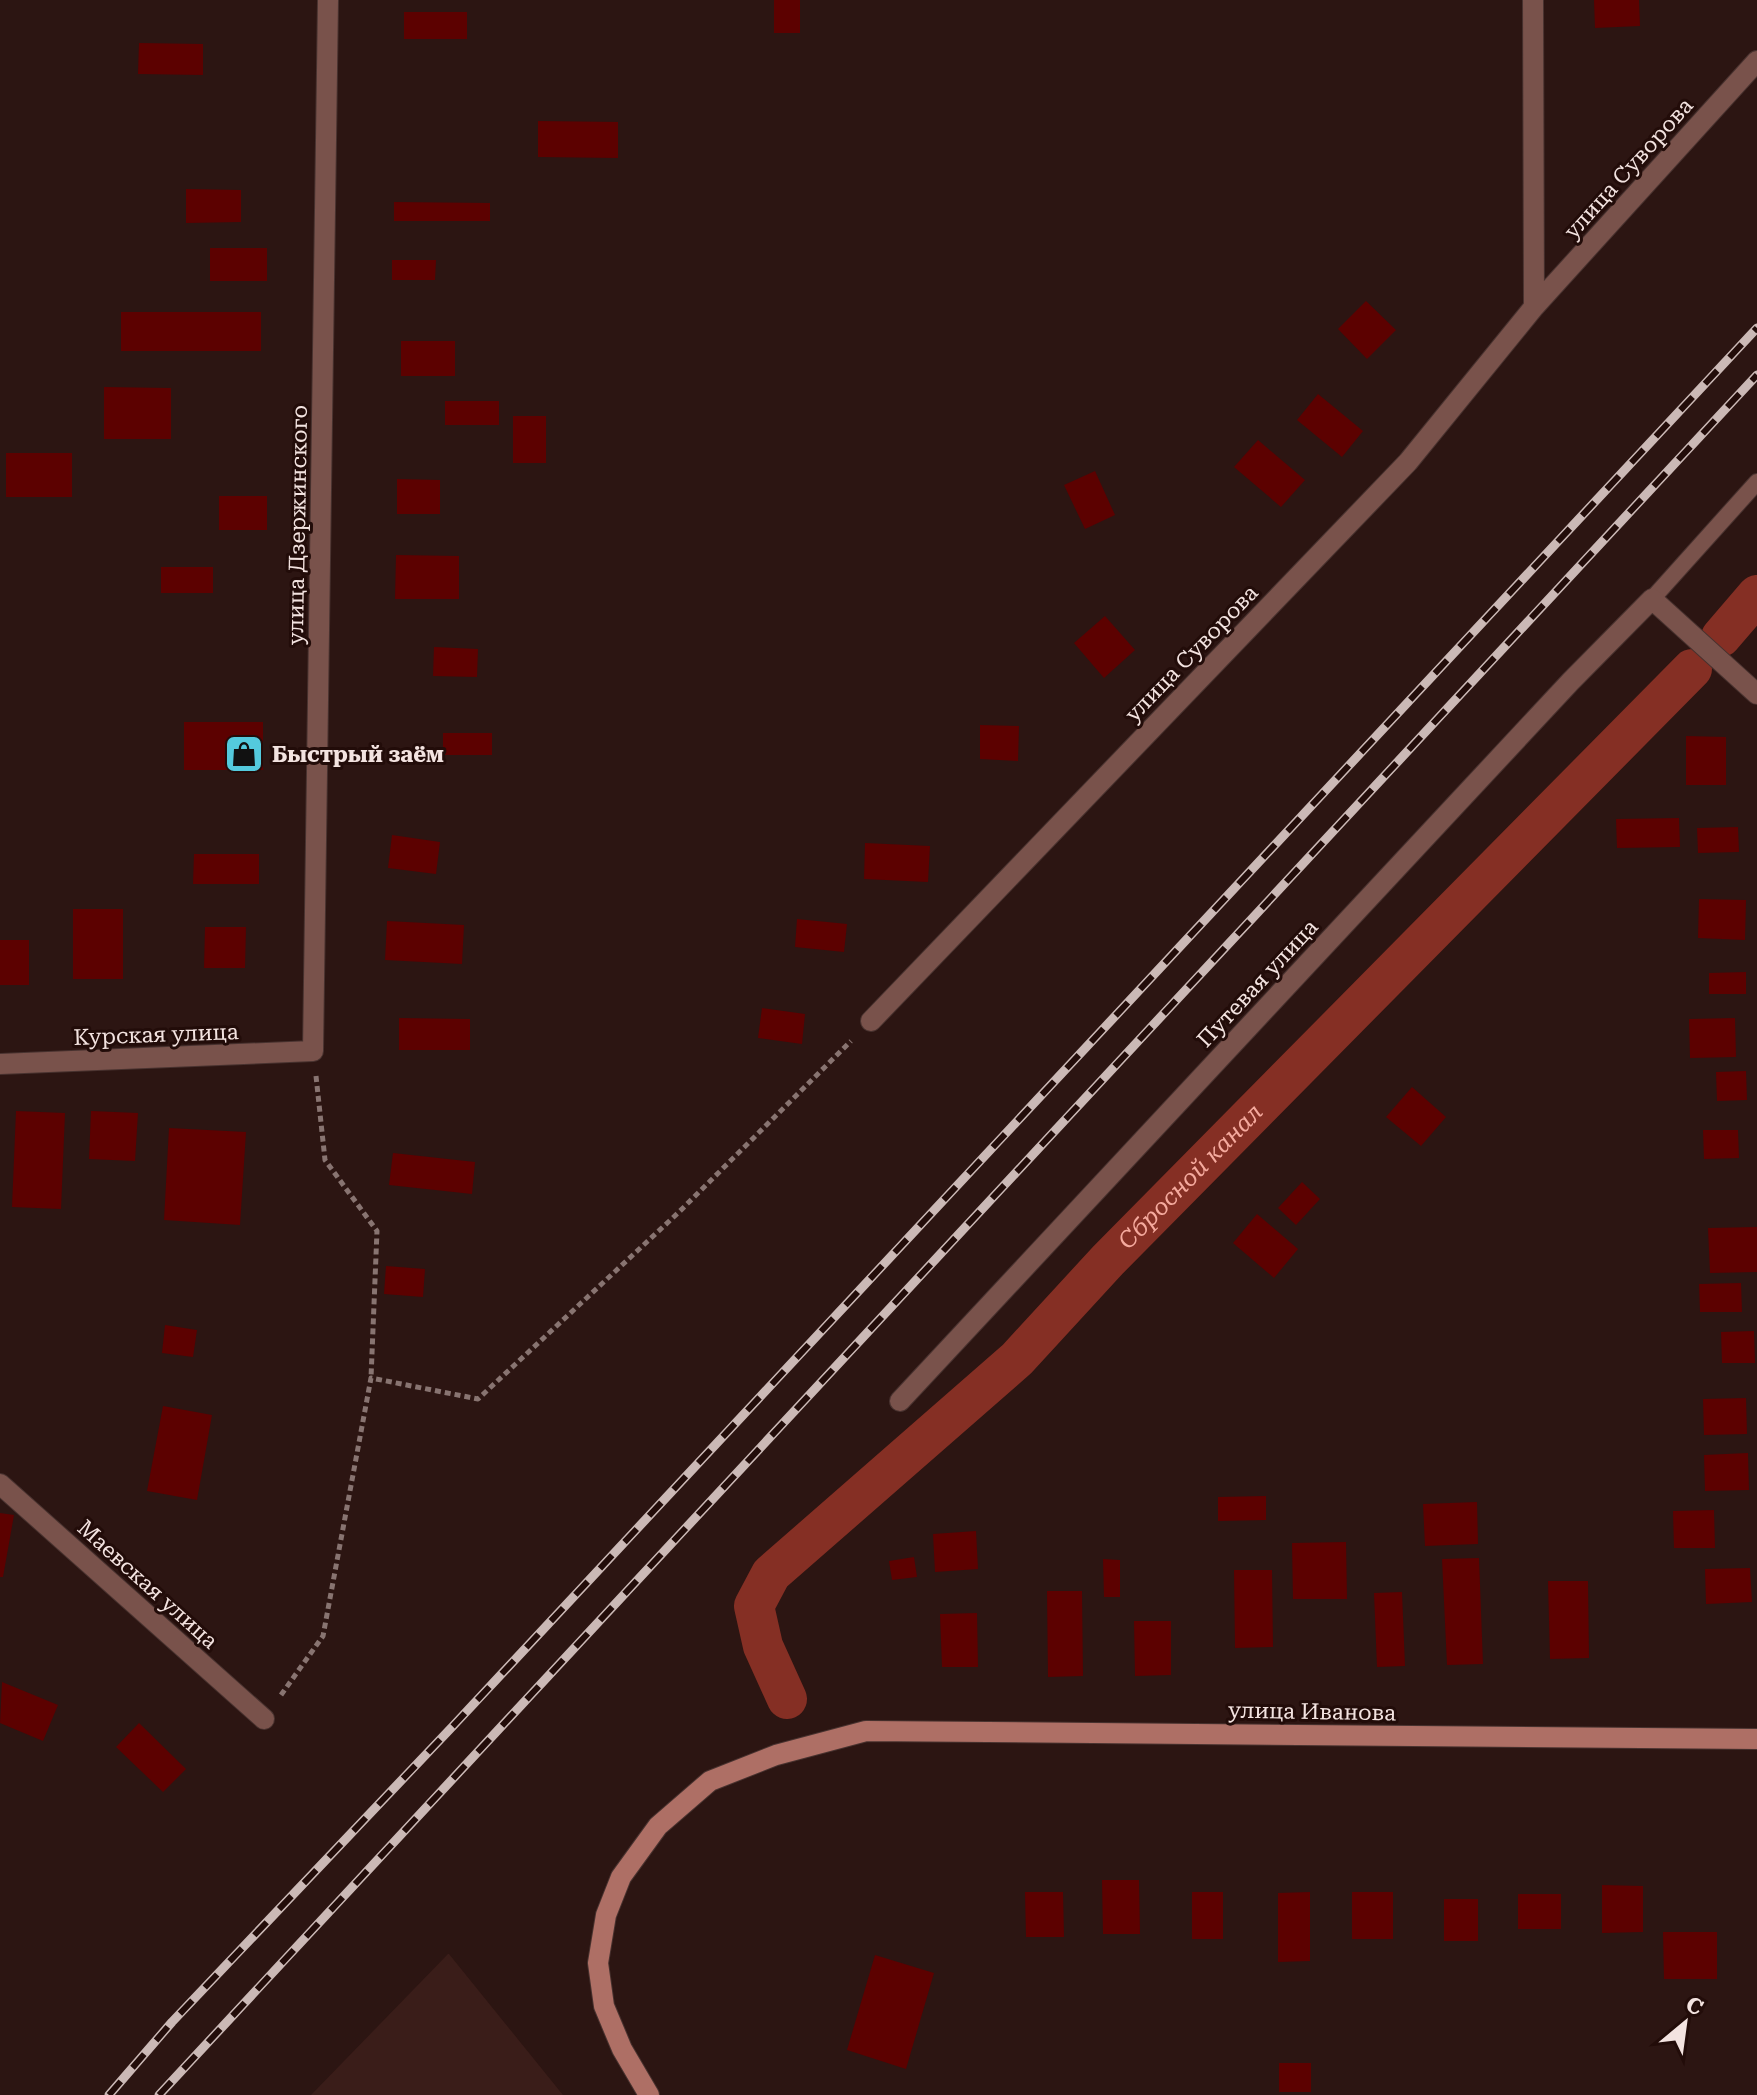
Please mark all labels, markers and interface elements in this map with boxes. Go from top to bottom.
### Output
street label: улица Суворова [1559,93,1698,244]
street label: улица Дзержинского [283,405,312,645]
street label: улица Суворова [1120,580,1263,727]
shop icon: Быстрый заём [223,733,265,775]
place label: Быстрый заём [272,742,444,767]
street label: Путевая улица [1192,914,1323,1052]
street label: Курская улица [73,1019,239,1050]
water label: Сбросной канал [1113,1098,1268,1255]
street label: Маевская улица [73,1515,223,1654]
street label: улица Иванова [1228,1698,1396,1725]
north arrow [1645,1983,1725,2063]
text: С [1682,1991,1707,2021]

